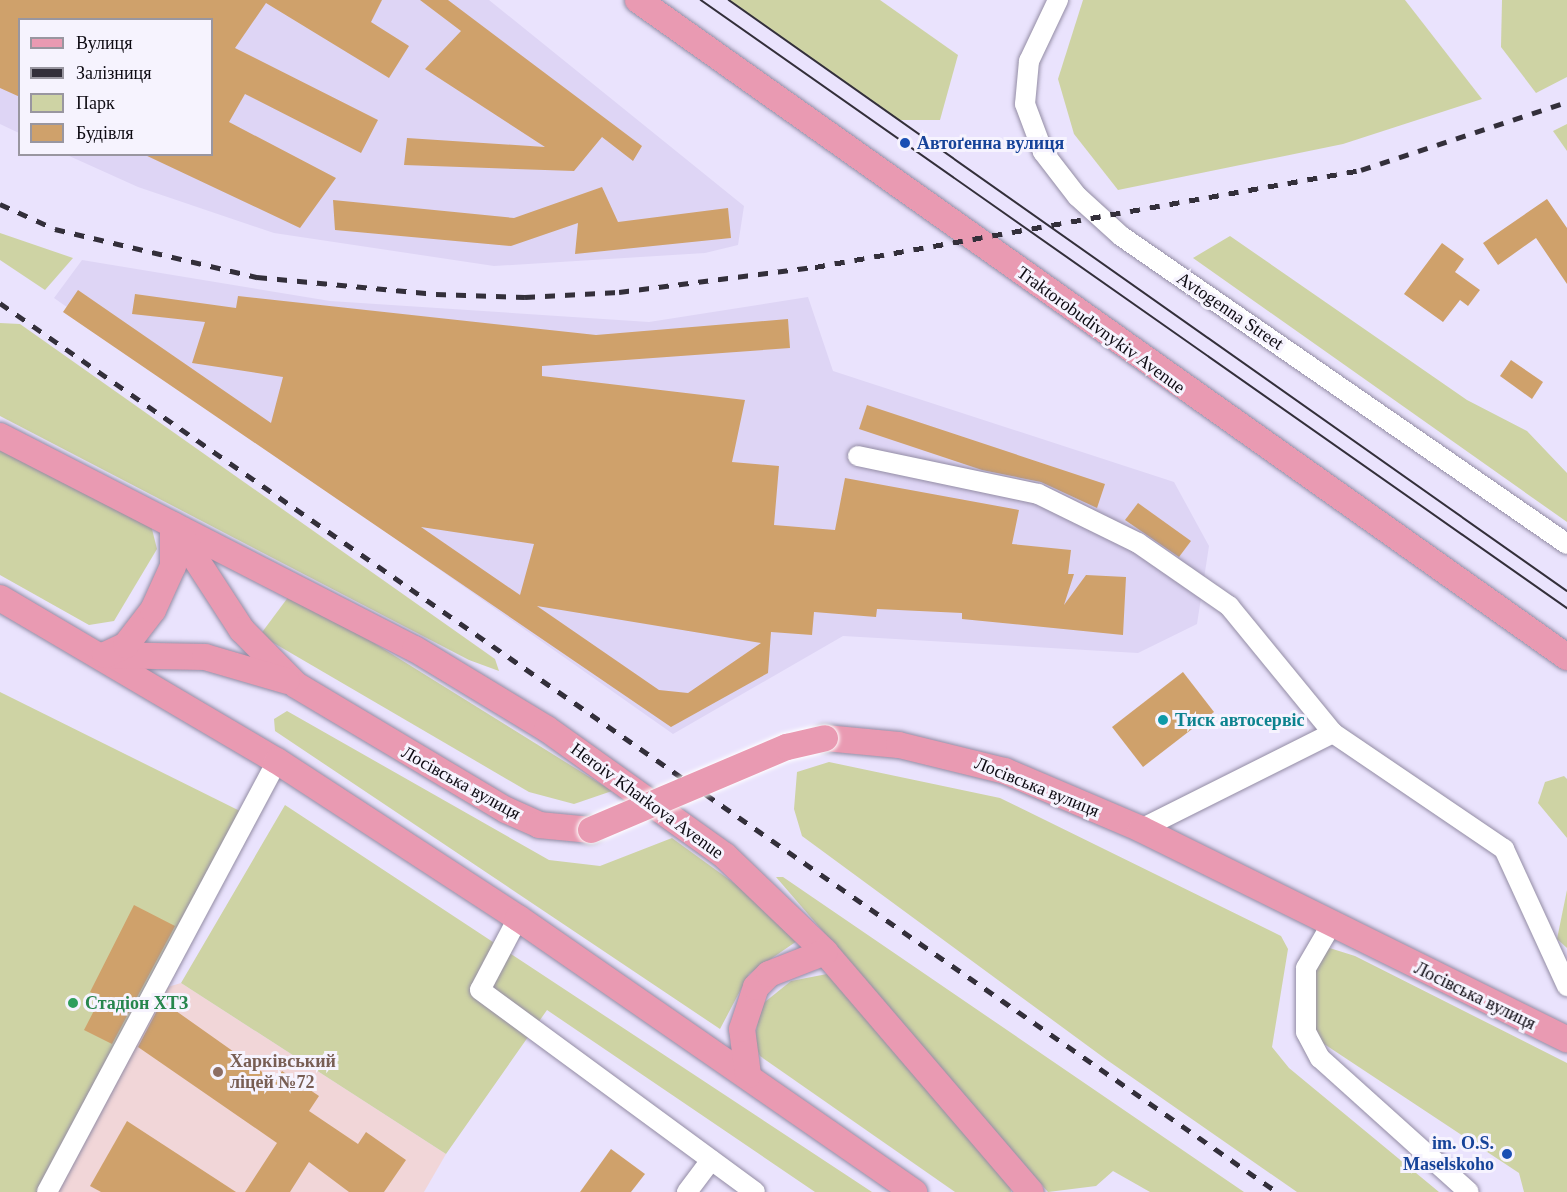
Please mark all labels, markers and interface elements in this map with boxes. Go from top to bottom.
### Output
legend [18,18,213,156]
text: Вулиця [76,33,133,53]
text: Залізниця [76,63,151,83]
text: Парк [76,93,115,113]
text: Будівля [76,123,133,143]
place label: Автоґенна вулиця [917,132,1064,154]
marker: Автоґенна вулиця [898,136,912,150]
street label: Traktorobudivnykiv Avenue [1012,261,1190,399]
street label: Avtogenna Street [1173,267,1287,355]
place label: Тиск автосервіс [1175,709,1305,731]
marker: Тиск автосервіс [1156,713,1170,727]
street label: Heroiv Kharkova Avenue [566,738,728,864]
street label: Лосівська вулиця [398,741,524,825]
street label: Лосівська вулиця [972,752,1102,822]
street label: Лосівська вулиця [1411,957,1539,1035]
place label: Стадіон ХТЗ [85,992,188,1014]
marker: Стадіон ХТЗ [66,996,80,1010]
place label: Харківський ліцей №72 [230,1051,336,1094]
marker: Харківський ліцей №72 [211,1065,225,1079]
place label: іm. O.S. Maselskoho [1403,1133,1494,1176]
marker: іm. O.S. Maselskoho [1498,1145,1516,1163]

